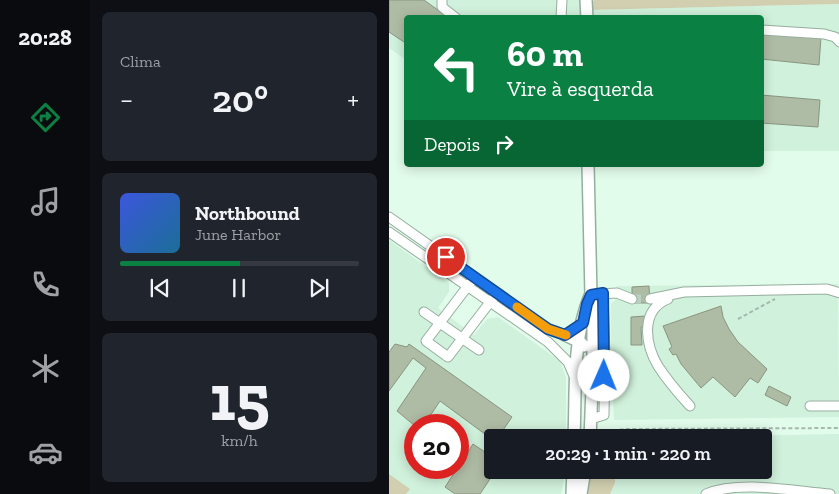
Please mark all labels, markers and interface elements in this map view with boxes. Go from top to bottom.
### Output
text: 20:28 [18,24,72,51]
text: 60 m [507,33,583,75]
icon: left [424,35,489,100]
text: Clima [120,52,161,71]
text: Vire à esquerda [507,75,654,102]
text: 20° [212,76,268,122]
text: − [120,83,133,116]
text: + [347,83,359,116]
icon: directions [28,100,63,135]
icon: right [490,130,518,158]
text: Depois [424,133,480,156]
icon: music [28,184,63,219]
text: Northbound [195,202,300,225]
text: June Harbor [195,225,281,244]
pin [425,236,467,278]
icon: arrive [432,243,460,271]
icon: phone [28,267,63,302]
icon: previous [146,274,174,302]
icon: pause [225,274,253,302]
icon: next [305,274,333,302]
position arrow [577,349,629,401]
icon: climate [28,351,63,386]
text: 15 [209,359,270,437]
speed limit sign: 20 [404,414,469,479]
text: km/h [221,431,258,450]
icon: car [28,435,63,470]
text: 20:29 · 1 min · 220 m [545,442,711,465]

